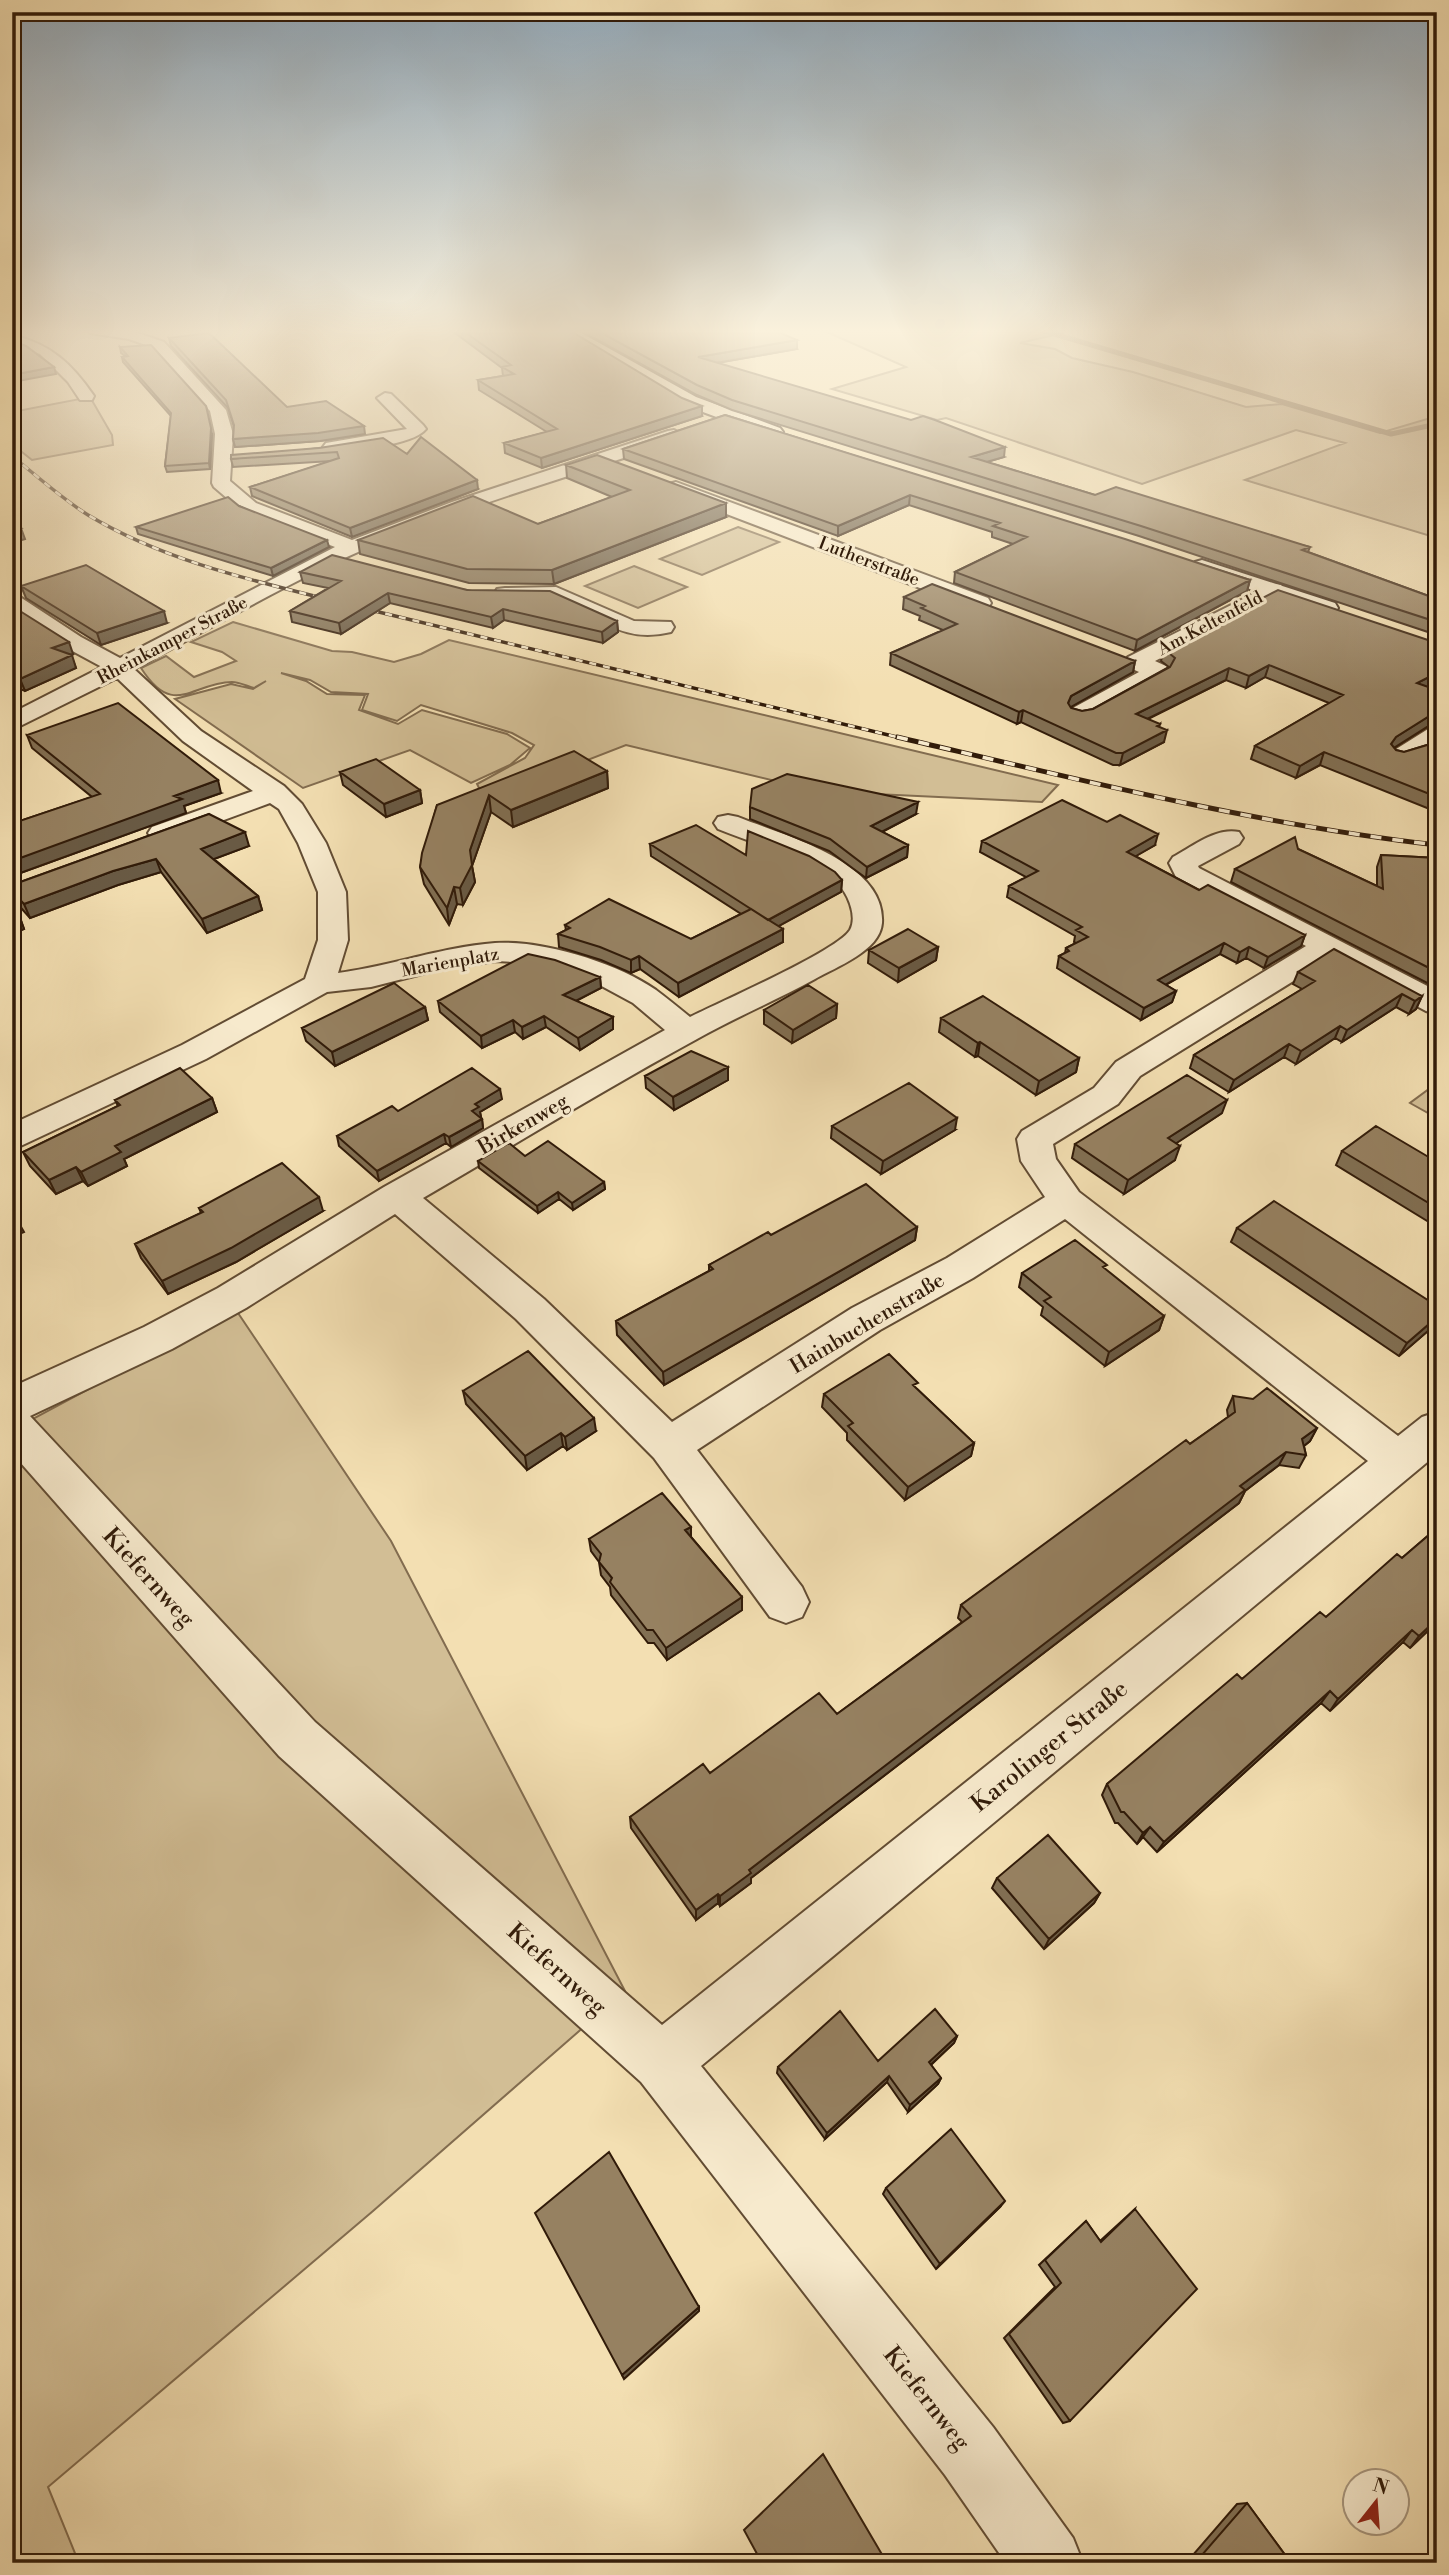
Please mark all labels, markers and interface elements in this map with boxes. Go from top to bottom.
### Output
street label: Lutherstraße [815,532,923,591]
street label: Am Keltenfeld [1153,586,1268,661]
street label: Rheinkamper Straße [93,591,252,690]
street label: Marienplatz [399,943,501,982]
street label: Birkenweg [473,1088,574,1162]
street label: Hainbuchenstraße [786,1267,950,1380]
street label: Kiefernweg [96,1522,201,1634]
street label: Karolinger Straße [965,1674,1134,1819]
street label: Kiefernweg [500,1917,613,2023]
street label: Kiefernweg [876,2341,977,2457]
north arrow [1340,2466,1410,2536]
text: N [1370,2473,1391,2500]

